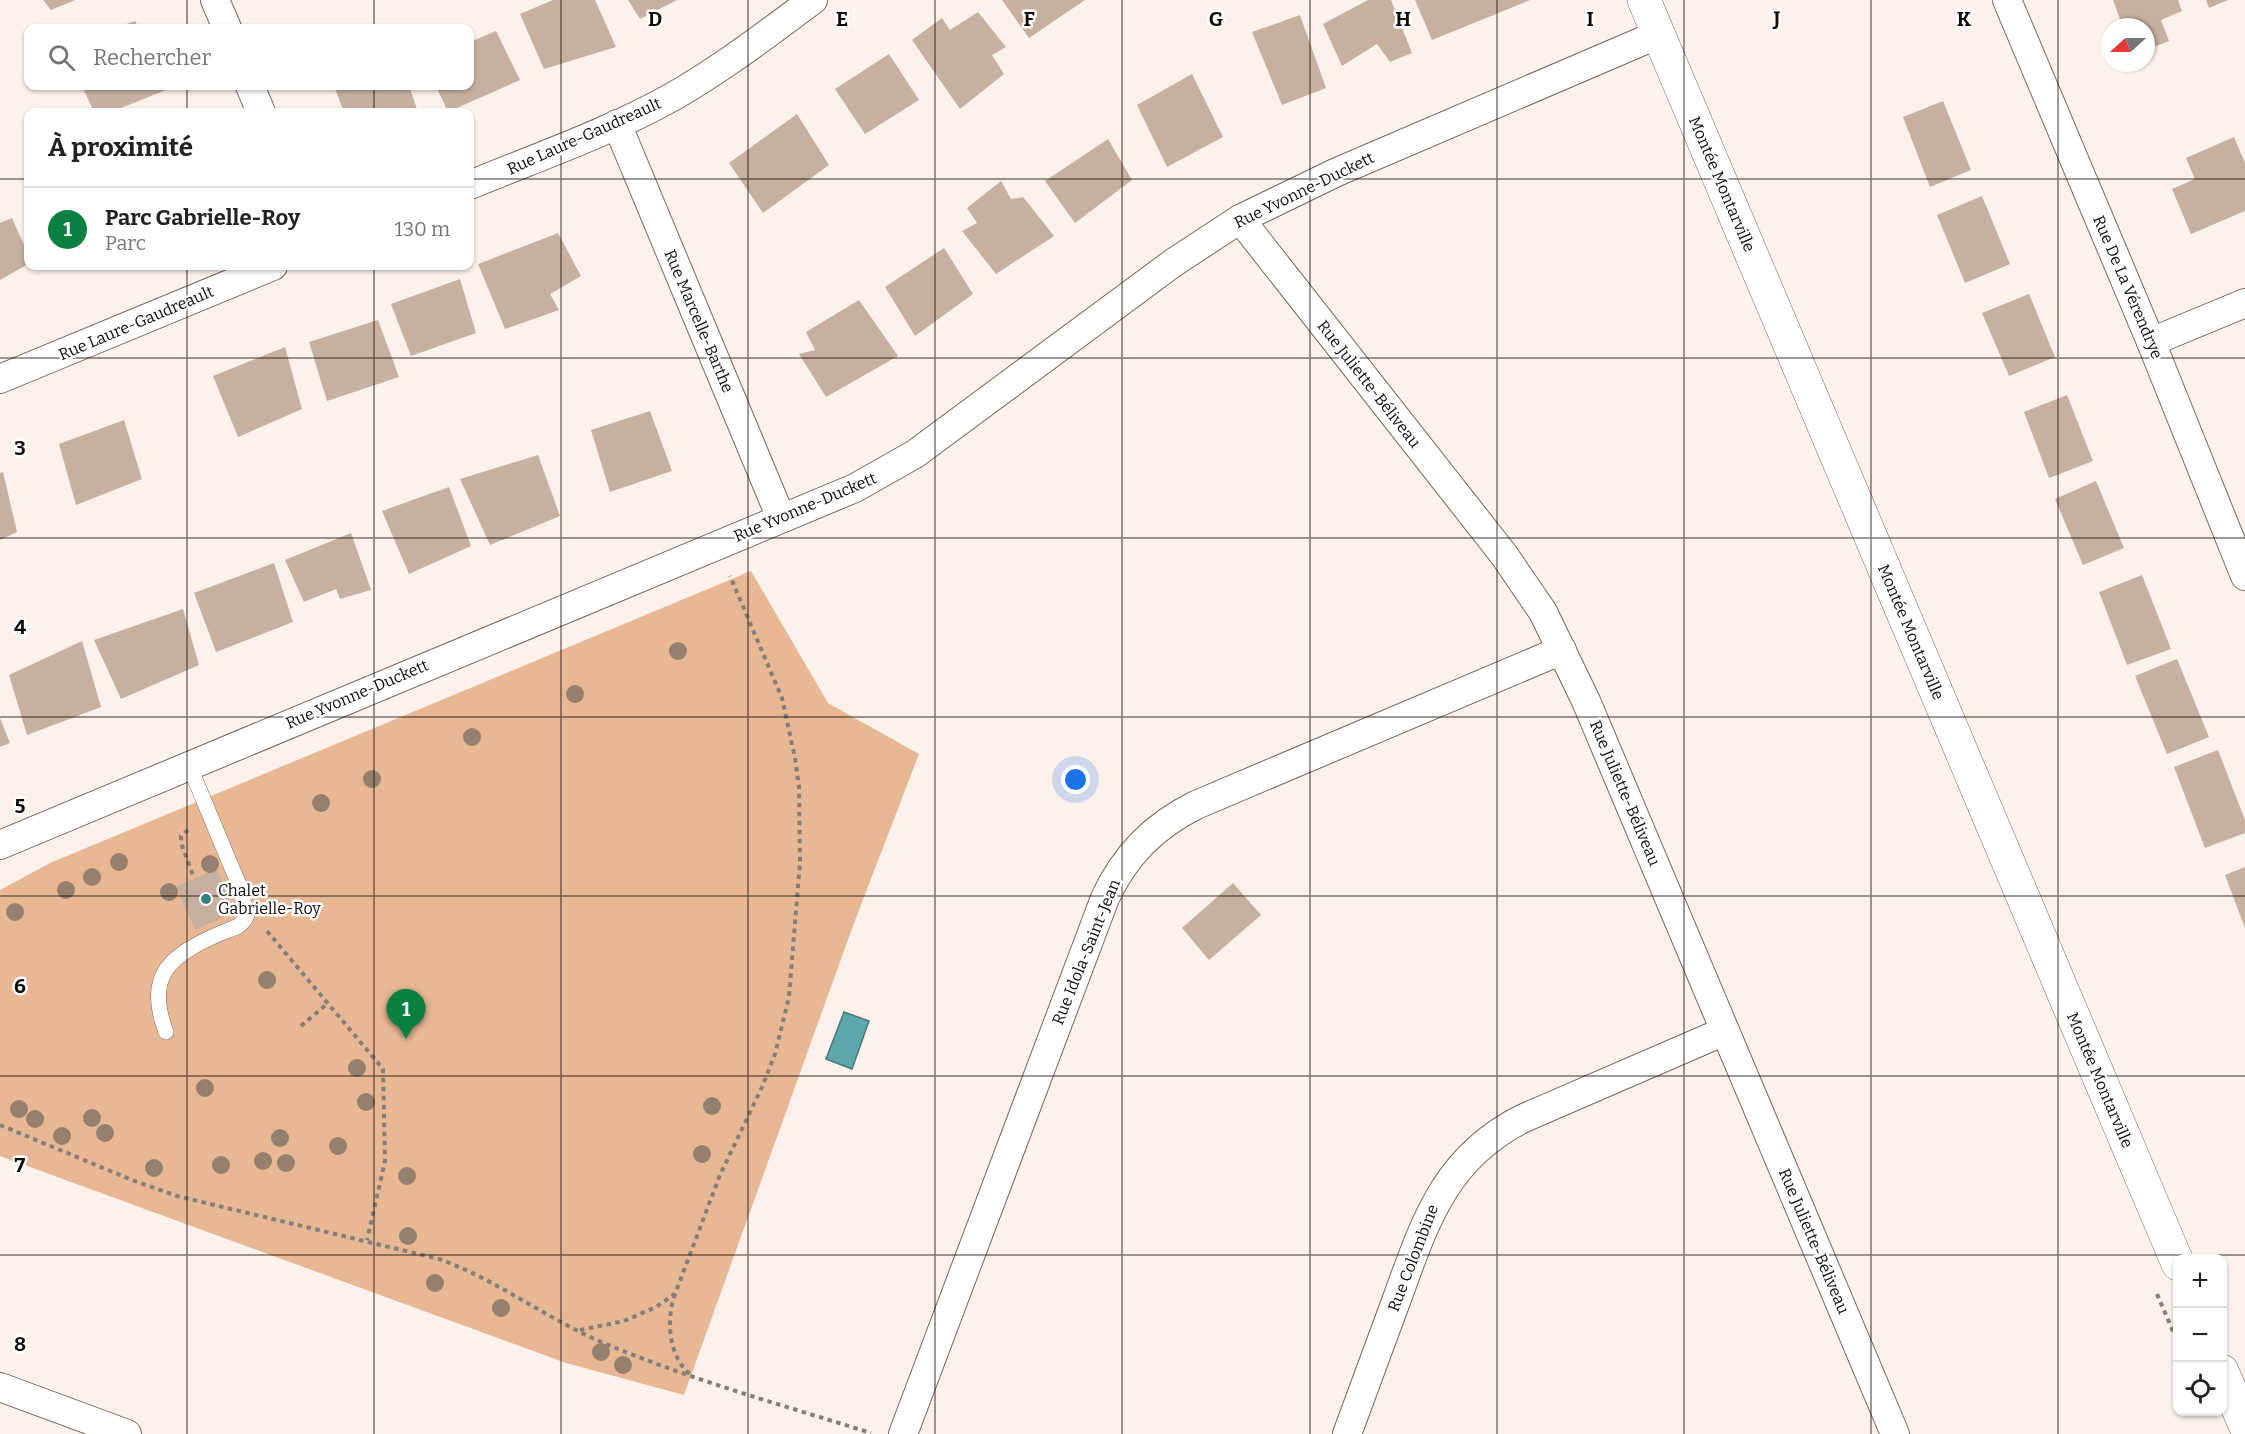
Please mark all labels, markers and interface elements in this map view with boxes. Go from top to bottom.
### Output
text: D [648,7,662,31]
text: E [836,7,848,31]
text: F [1023,7,1035,31]
text: G [1209,7,1223,31]
text: H [1395,7,1411,31]
text: I [1586,7,1594,31]
text: J [1773,7,1781,31]
text: K [1957,7,1972,31]
north arrow [2101,18,2155,72]
search box [24,24,474,90]
icon: search [45,41,78,74]
text: Rechercher [93,44,211,71]
street label: Rue Laure-Gaudreault [504,93,664,179]
street label: Montée Montarville [1685,113,1759,255]
text: À proximité [48,132,193,163]
street label: Rue Yvonne-Duckett [1231,148,1377,232]
text: Parc Gabrielle-Roy [105,204,300,231]
street label: Rue De La Vérendrye [2089,212,2167,362]
text: 1 [63,217,72,241]
text: 130 m [395,217,450,241]
text: Parc [105,231,146,255]
street label: Rue Marcelle-Barthe [660,247,738,395]
street label: Rue Laure-Gaudreault [56,282,217,364]
street label: Rue Juliette-Béliveau [1313,317,1425,451]
text: 3 [14,436,26,460]
street label: Rue Yvonne-Duckett [731,468,879,546]
street label: Montée Montarville [1874,561,1948,703]
text: 4 [14,615,26,639]
street label: Rue Yvonne-Duckett [283,655,431,733]
street label: Rue Juliette-Béliveau [1586,717,1664,869]
your location [1061,765,1090,794]
text: 5 [15,794,26,818]
street label: Rue Idola-Saint-Jean [1048,876,1124,1028]
place label: Chalet Gabrielle-Roy [218,881,321,918]
marker: Chalet Gabrielle-Roy [199,892,213,906]
text: 6 [14,974,26,998]
pin: 1 [386,990,426,1039]
street label: Montée Montarville [2063,1009,2137,1151]
text: 7 [15,1153,26,1177]
street label: Rue Juliette-Béliveau [1775,1165,1853,1317]
street label: Rue Colombine [1384,1202,1442,1314]
map controls [2173,1254,2227,1416]
button: + [2173,1254,2227,1308]
button: − [2173,1308,2227,1362]
text: 8 [14,1332,26,1356]
button: locate [2173,1362,2227,1416]

